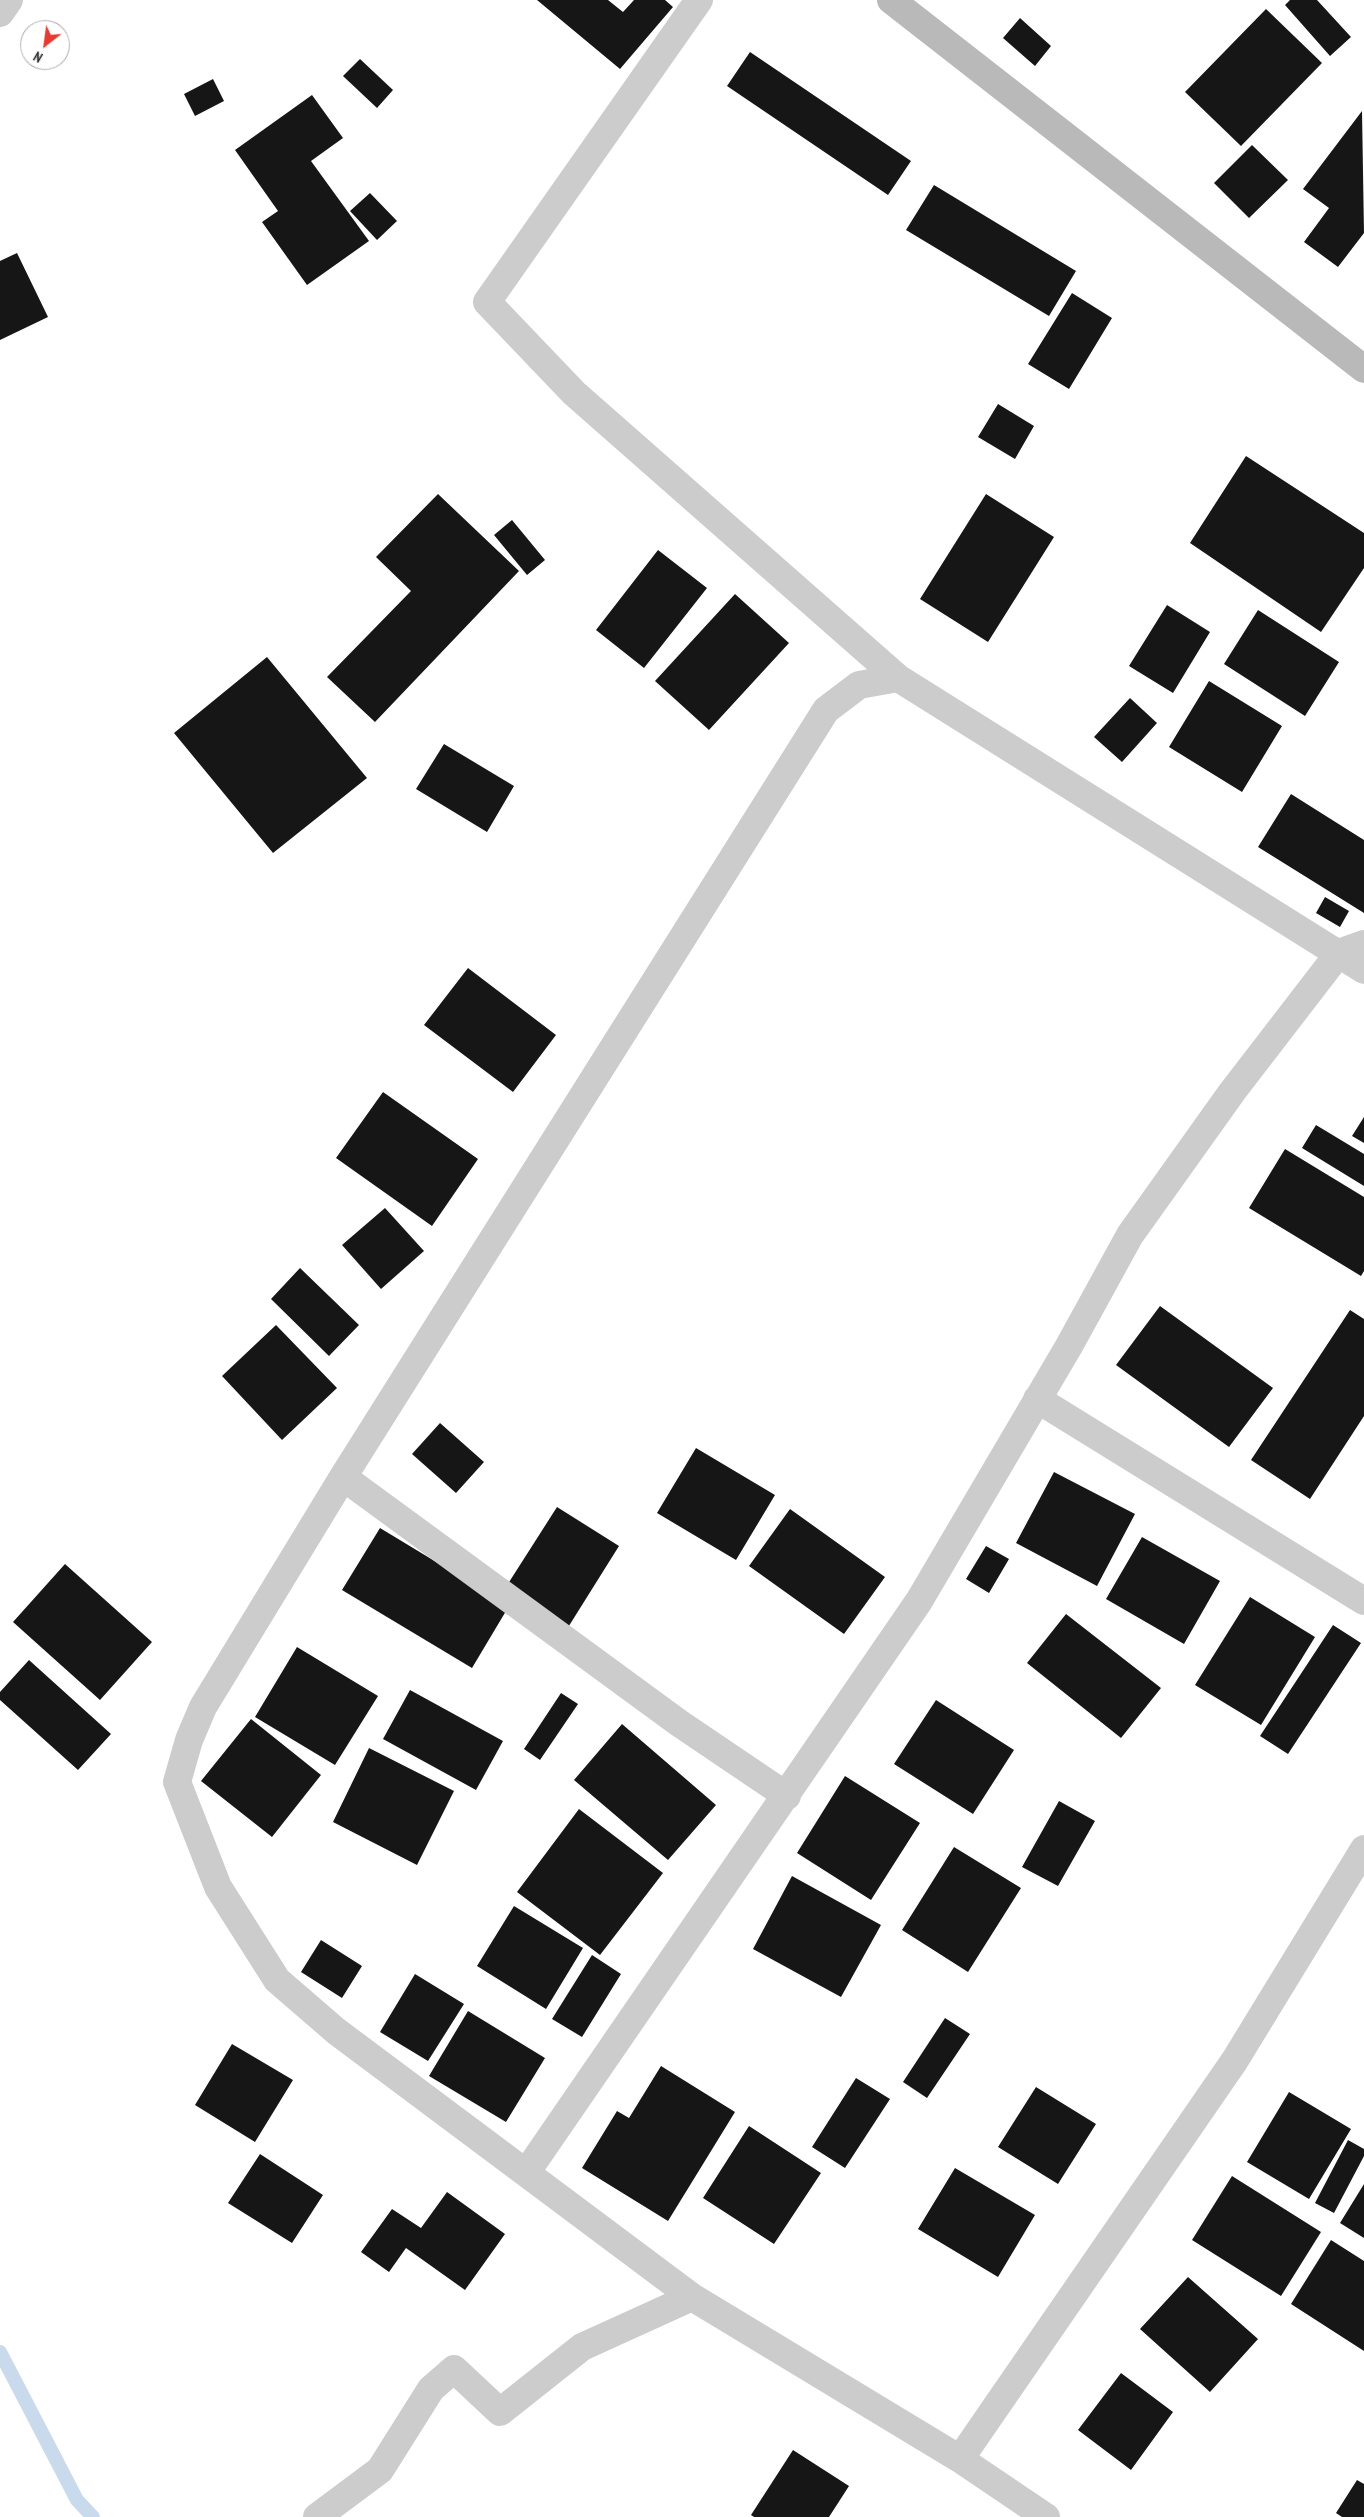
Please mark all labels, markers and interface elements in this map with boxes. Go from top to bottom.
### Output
north arrow [20,20,70,70]
text: N [30,47,46,67]

